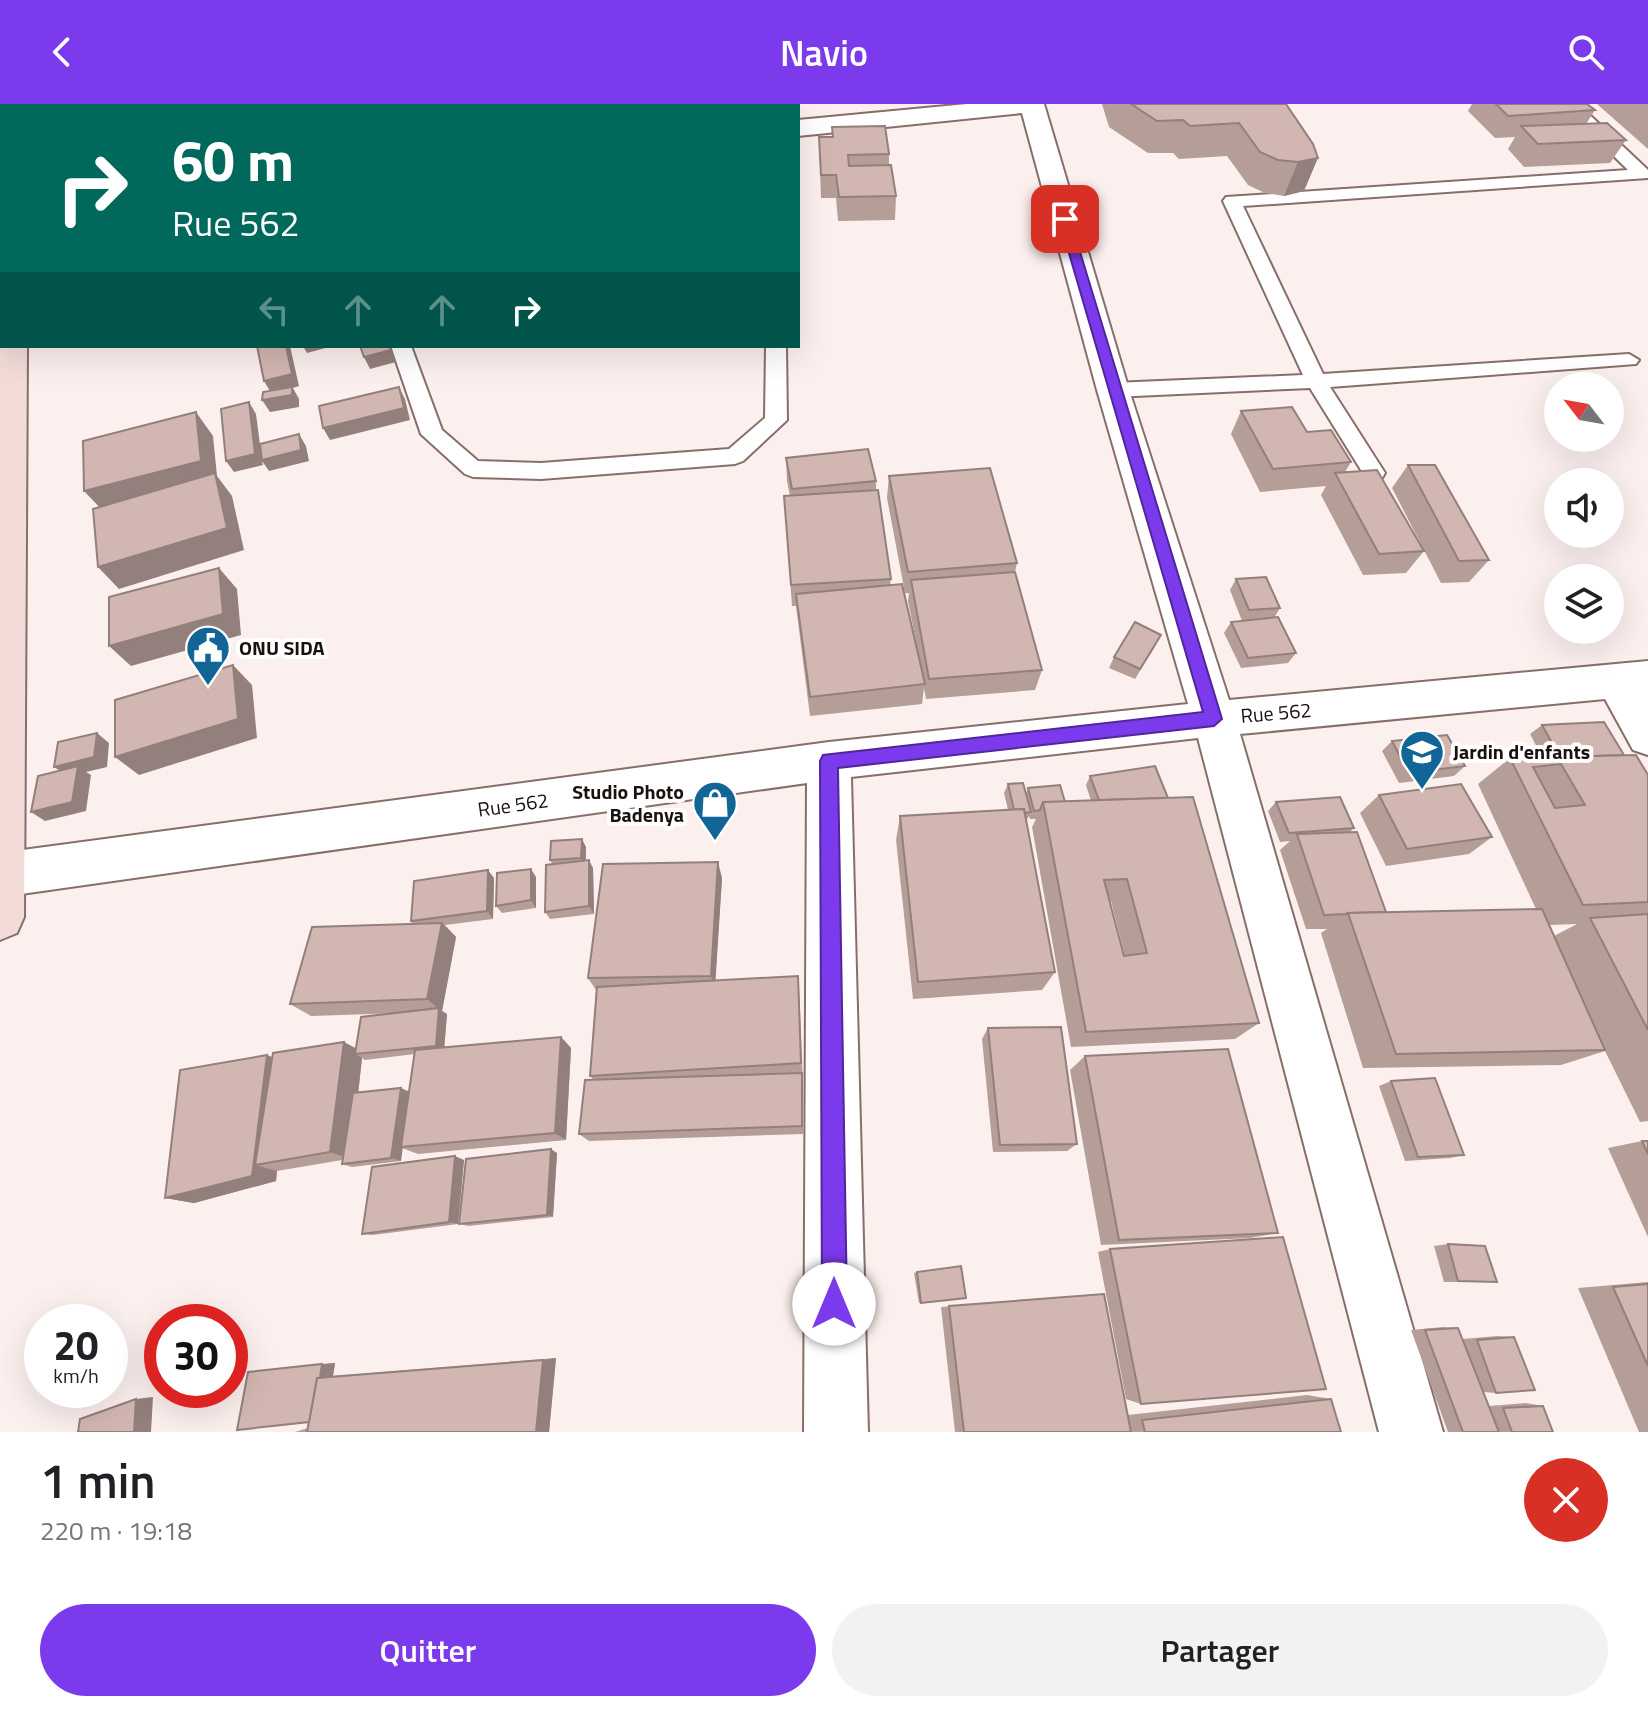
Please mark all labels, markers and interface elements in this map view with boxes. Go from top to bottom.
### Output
text: Navio [780,25,868,80]
icon: back [40,30,84,74]
icon: search [1564,30,1608,74]
text: 60 m [172,118,294,203]
icon: right [40,136,144,240]
pin [1031,185,1099,253]
text: Rue 562 [172,195,300,250]
icon: arrive [1043,197,1087,241]
icon: left [252,288,296,332]
icon: ahead [336,288,380,332]
icon: ahead [420,288,464,332]
icon: right [504,288,548,332]
north arrow [1544,372,1624,452]
map controls [1544,372,1624,644]
button: sound [1544,468,1624,548]
button: layers [1544,564,1624,644]
public building icon: ONU SIDA [184,624,232,687]
place label: ONU SIDA [239,632,325,663]
street label: Rue 562 [1239,694,1313,731]
school or university icon: Jardin d'enfants [1398,728,1446,791]
place label: Jardin d'enfants [1453,736,1590,767]
place label: Studio Photo Badenya [572,776,684,830]
shop icon: Studio Photo Badenya [691,779,739,842]
street label: Rue 562 [476,784,550,825]
position arrow [792,1262,876,1346]
speed limit sign: 30 [144,1304,248,1408]
text: 20 [54,1315,98,1376]
text: km/h [53,1360,99,1391]
text: 1 min [40,1444,155,1517]
button: close [1524,1458,1608,1542]
text: 220 m · 19:18 [40,1511,192,1550]
button: Quitter [40,1604,816,1696]
button: Partager [832,1604,1608,1696]

